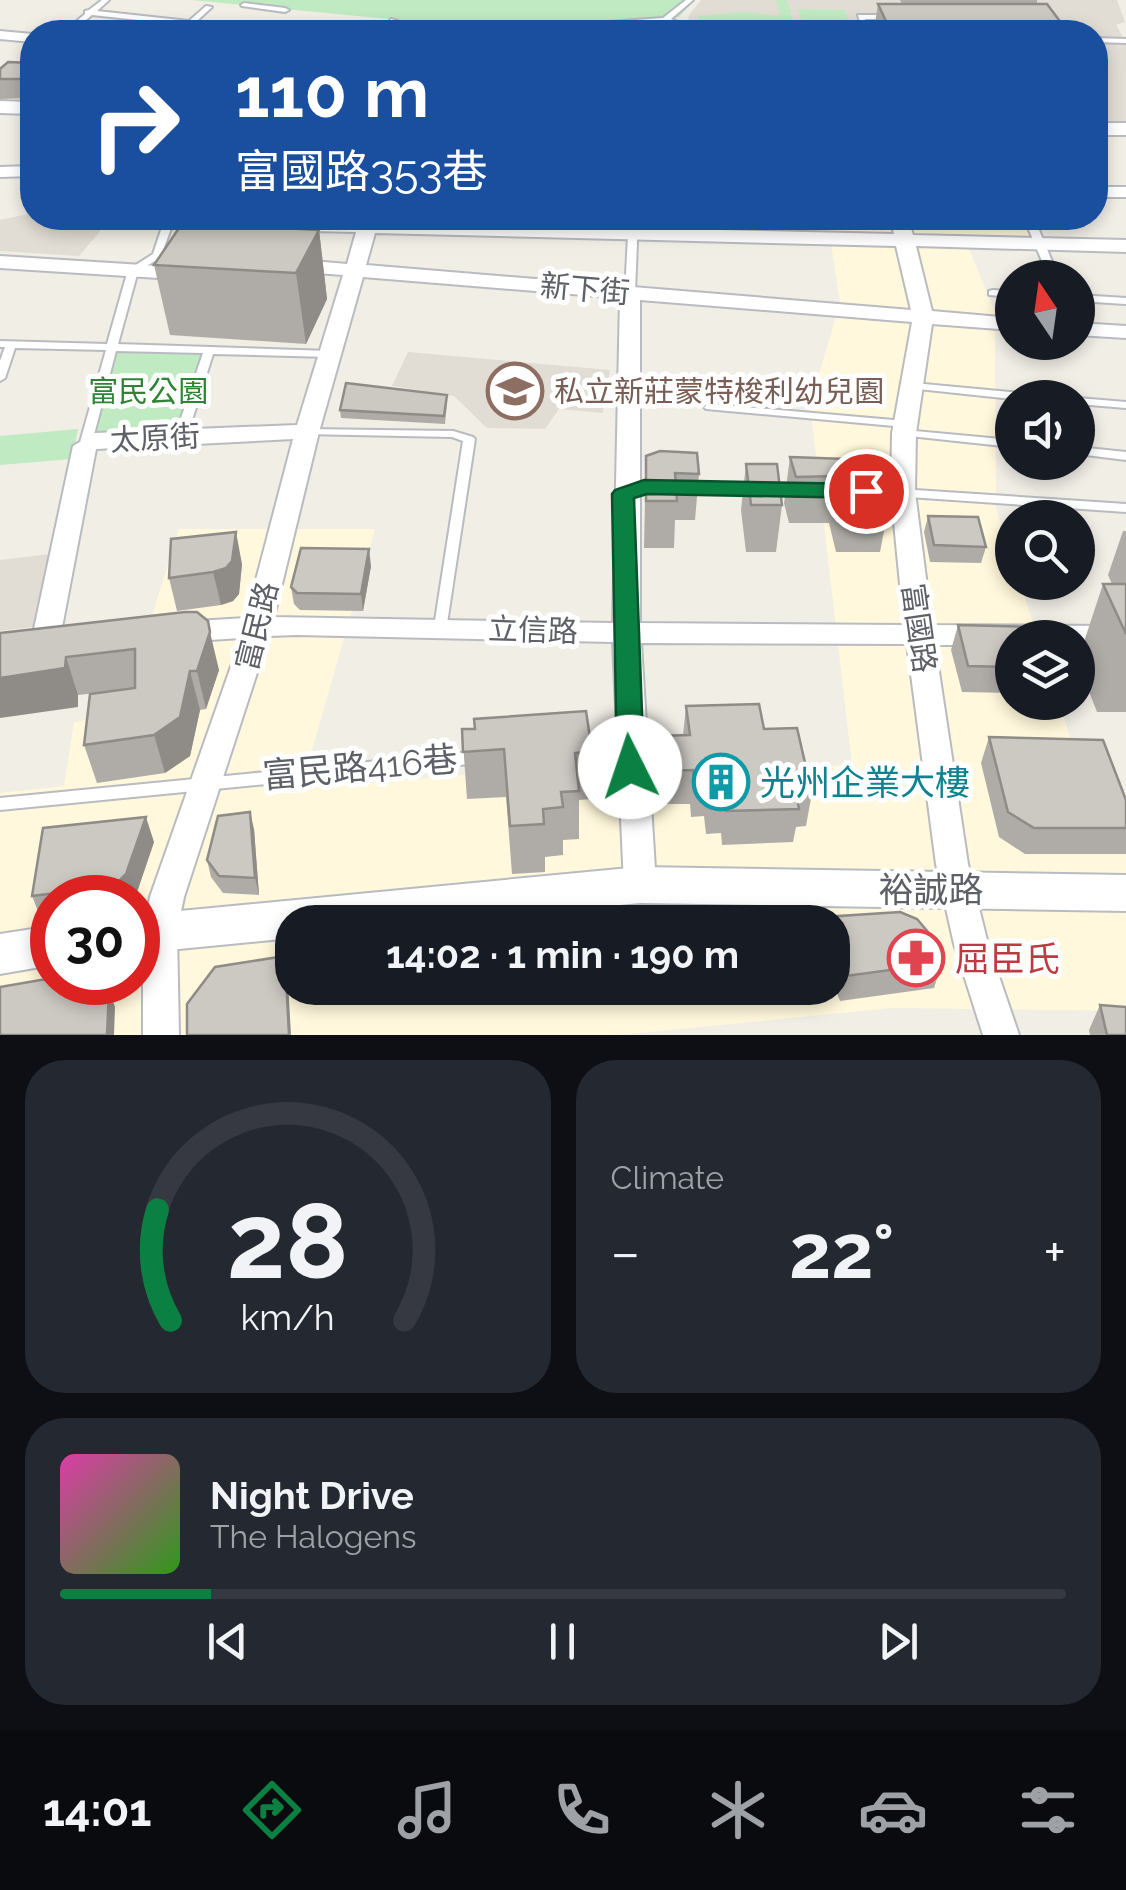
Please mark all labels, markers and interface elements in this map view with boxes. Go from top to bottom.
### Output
text: 110 m [235,51,429,133]
icon: right [70,60,200,190]
text: 富國路353巷 [235,145,488,198]
north arrow [995,260,1095,360]
map controls [995,260,1095,720]
street label: 新下街 [539,268,631,310]
school or university icon: 私立新莊蒙特梭利幼兒園 [485,361,545,421]
park label: 富民公園 [88,374,208,409]
place label: 私立新莊蒙特梭利幼兒園 [554,374,884,409]
button: sound [995,380,1095,480]
street label: 太原街 [109,418,201,458]
pin [824,449,909,534]
icon: arrive [839,464,894,519]
button: search [995,500,1095,600]
street label: 富民路 [229,578,285,674]
street label: 富國路 [895,581,943,675]
street label: 立信路 [487,611,579,649]
button: layers [995,620,1095,720]
position arrow [578,715,682,819]
street label: 富民路416巷 [261,738,459,796]
building icon: 光州企業大樓 [691,752,751,812]
place label: 光州企業大樓 [760,762,970,803]
street label: 裕誠路 [878,869,984,910]
speed limit sign: 30 [30,875,160,1005]
pharmacy icon: 屈臣氏 [886,928,946,988]
text: 14:02 · 1 min · 190 m [386,932,739,977]
place label: 屈臣氏 [955,938,1060,979]
text: Climate [611,1159,724,1196]
text: 28 [227,1180,348,1302]
text: 22° [789,1207,894,1296]
text: − [611,1220,640,1285]
text: + [1043,1220,1066,1285]
text: km/h [241,1296,335,1338]
text: Night Drive [210,1473,414,1518]
text: The Halogens [210,1518,416,1555]
icon: previous [200,1614,255,1669]
icon: pause [535,1614,590,1669]
icon: next [871,1614,926,1669]
icon: directions [237,1775,307,1845]
icon: music [392,1775,462,1845]
icon: phone [547,1775,617,1845]
icon: climate [703,1775,773,1845]
icon: car [858,1775,928,1845]
icon: filters [1013,1775,1083,1845]
text: 14:01 [43,1784,152,1837]

